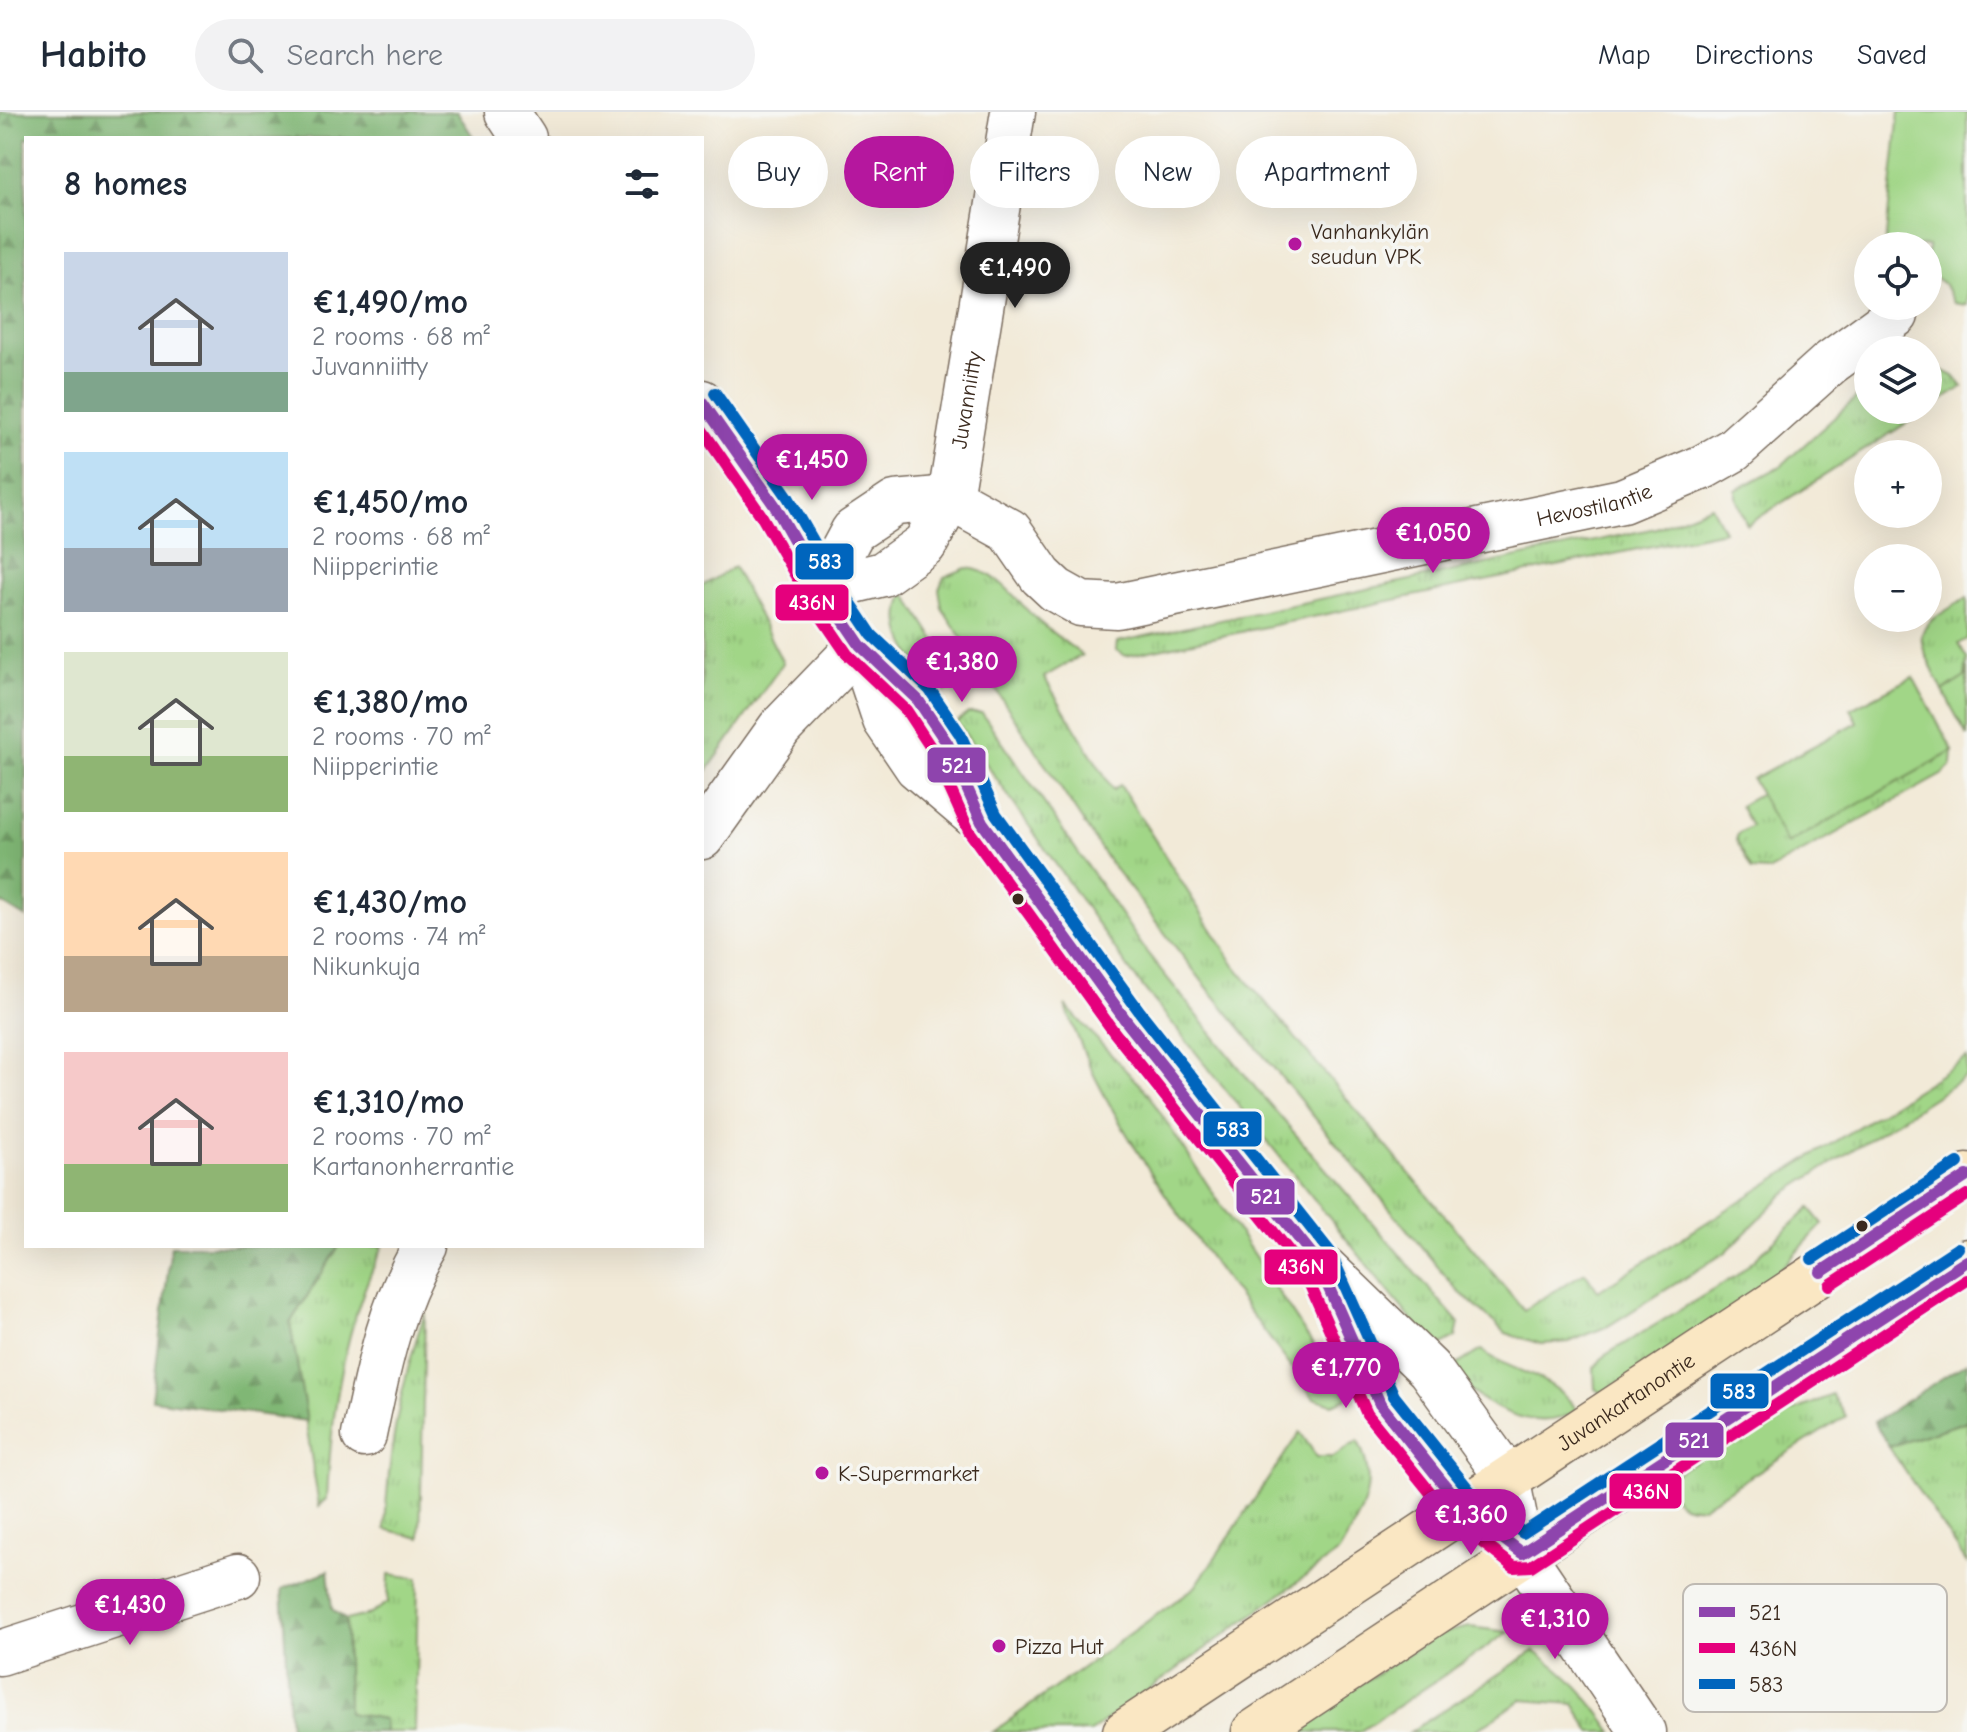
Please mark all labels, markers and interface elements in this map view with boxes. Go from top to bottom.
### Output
search box [195,19,755,91]
text: Habito [40,33,147,77]
icon: search [223,33,267,77]
text: Search here [287,38,443,73]
text: Map [1598,39,1651,71]
text: Directions [1695,39,1813,71]
text: Saved [1857,39,1927,71]
chip: Buy [728,136,828,208]
chip: Rent [844,136,954,208]
chip: Filters [970,136,1099,208]
chip: New [1115,136,1220,208]
chip: Apartment [1236,136,1417,208]
icon: filters [620,162,664,206]
text: 8 homes [64,164,187,204]
place label: Vanhankylän seudun VPK [1311,219,1429,270]
map controls [1854,232,1942,632]
button: locate [1854,232,1942,320]
marker: Vanhankylän seudun VPK [1286,235,1304,253]
pin: €1,490 [950,242,1080,310]
text: €1,490 [978,253,1052,283]
text: €1,490/mo [312,282,468,322]
icon: home [128,284,224,380]
text: 2 rooms · 68 m² [312,322,490,352]
button: layers [1854,336,1942,424]
street label: Juvanniitty [946,350,988,451]
text: Juvanniitty [312,352,428,382]
pin: €1,450 [747,434,877,502]
button: + [1854,440,1942,528]
text: €1,450 [775,445,849,475]
street label: Hevostilantie [1534,478,1656,532]
text: €1,450/mo [312,482,468,522]
icon: home [128,484,224,580]
pin: €1,050 [1368,507,1498,575]
text: €1,050 [1395,518,1471,548]
text: 2 rooms · 68 m² [312,522,490,552]
line badge: 583 [794,542,855,581]
button: − [1854,544,1942,632]
text: 583 [808,549,842,575]
text: Niipperintie [312,552,439,582]
line badge: 436N [774,583,850,622]
text: 436N [788,590,836,616]
pin: €1,380 [897,636,1027,704]
text: €1,380 [925,647,999,677]
text: €1,380/mo [312,682,468,722]
icon: home [128,684,224,780]
text: 2 rooms · 70 m² [312,722,491,752]
line badge: 521 [926,746,987,784]
text: Niipperintie [312,752,439,782]
text: 521 [941,753,973,779]
text: €1,430/mo [312,882,467,922]
icon: home [128,884,224,980]
unlabelled marker [1010,891,1026,907]
text: 2 rooms · 74 m² [312,922,485,952]
text: Nikunkuja [312,952,421,982]
text: €1,310/mo [312,1082,464,1122]
icon: home [128,1084,224,1180]
line badge: 583 [1202,1110,1263,1148]
text: 583 [1216,1117,1250,1143]
text: 2 rooms · 70 m² [312,1122,491,1152]
text: Kartanonherrantie [312,1152,514,1182]
line badge: 521 [1235,1177,1296,1216]
text: 521 [1250,1184,1282,1210]
unlabelled marker [1854,1218,1870,1234]
line badge: 436N [1263,1248,1339,1286]
text: 436N [1277,1254,1325,1280]
pin: €1,770 [1281,1342,1411,1410]
street label: Juvankartanontie [1553,1347,1700,1457]
text: €1,770 [1310,1353,1382,1383]
line badge: 583 [1709,1372,1770,1410]
text: 583 [1722,1379,1756,1405]
line badge: 521 [1664,1421,1725,1459]
text: 521 [1678,1428,1710,1454]
place label: K-Supermarket [838,1461,980,1487]
marker: K-Supermarket [813,1464,831,1482]
line badge: 436N [1608,1472,1683,1510]
text: 436N [1622,1479,1670,1505]
pin: €1,360 [1406,1489,1536,1557]
text: €1,360 [1434,1500,1508,1530]
pin: €1,430 [65,1579,195,1647]
legend [1683,1584,1947,1712]
text: €1,430 [94,1590,166,1620]
pin: €1,310 [1490,1593,1620,1661]
text: 521 [1749,1600,1781,1626]
text: €1,310 [1519,1604,1591,1634]
place label: Pizza Hut [1015,1634,1104,1660]
text: 436N [1749,1636,1797,1662]
marker: Pizza Hut [990,1637,1008,1655]
text: 583 [1749,1672,1783,1698]

